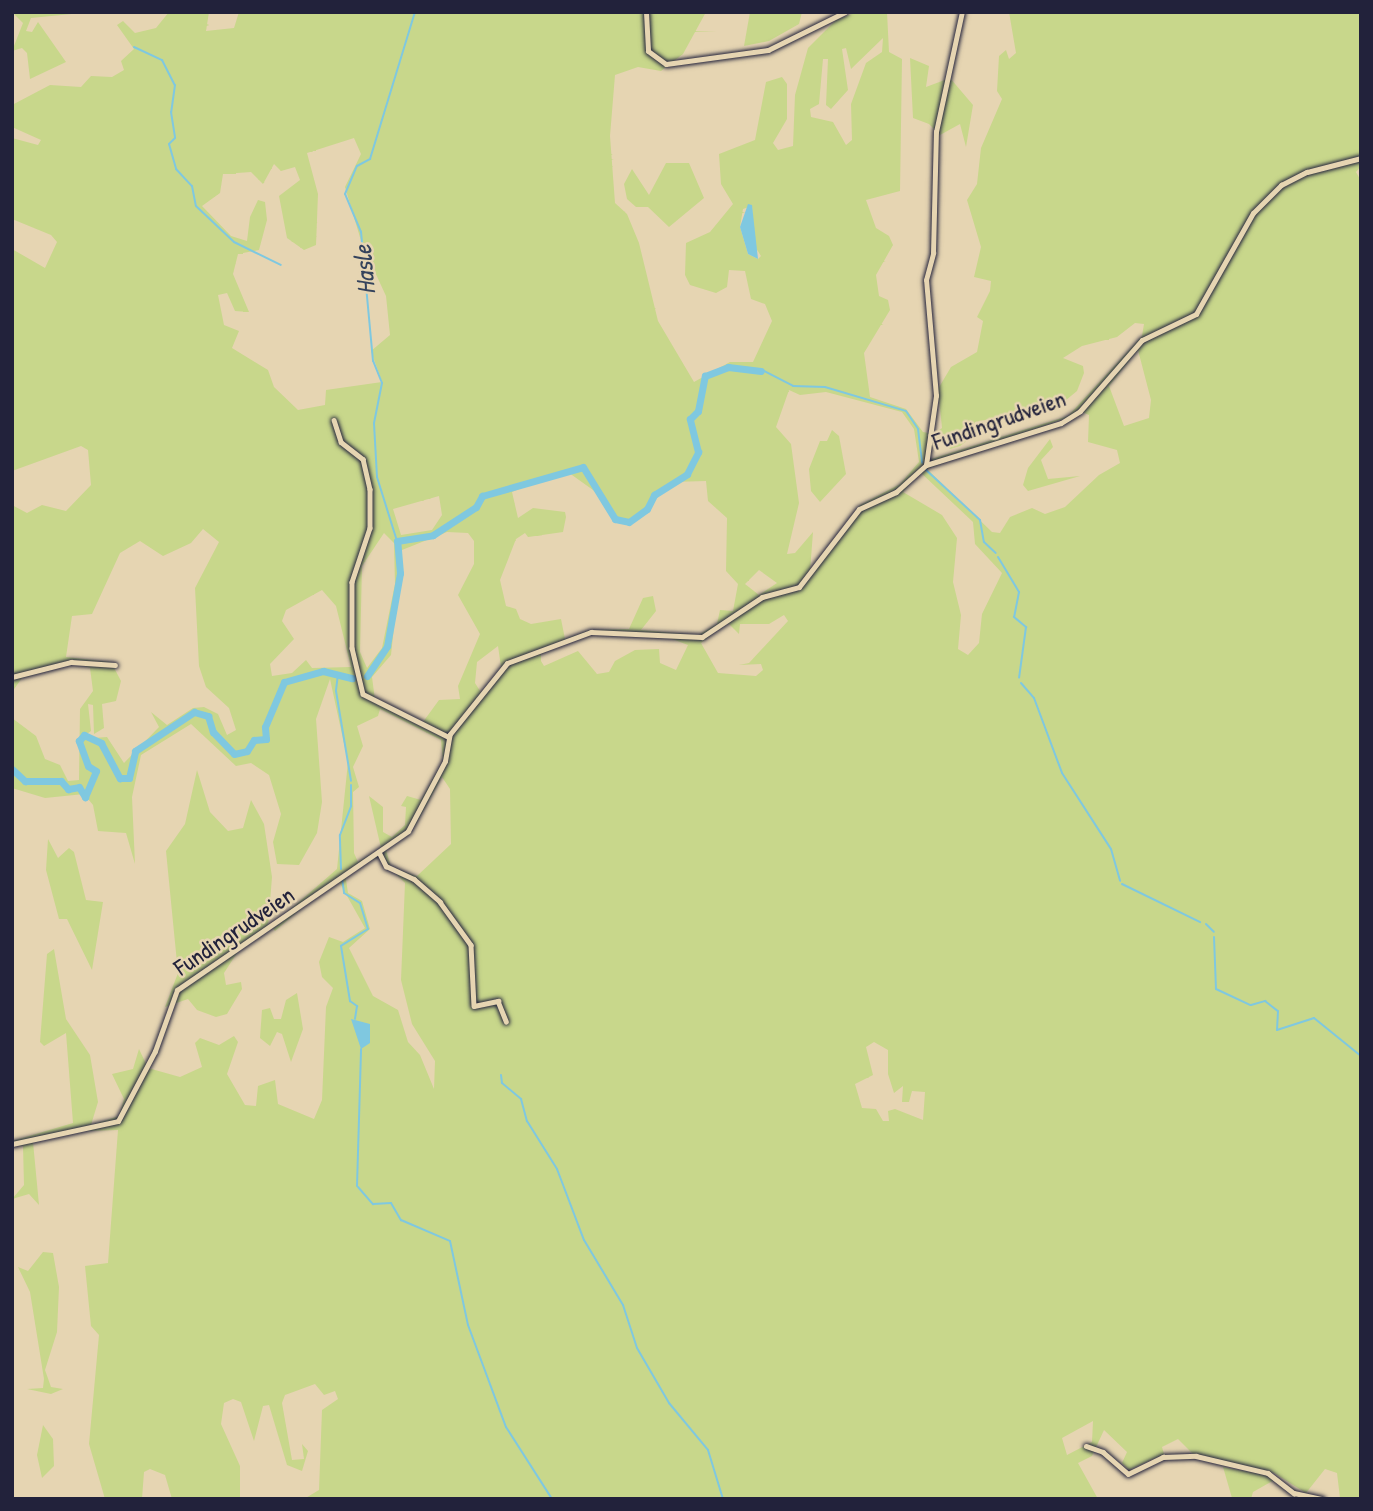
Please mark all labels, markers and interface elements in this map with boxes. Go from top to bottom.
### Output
water label: Hasle [346,244,382,296]
street label: Fundingrudveien [929,384,1069,456]
street label: Fundingrudveien [168,880,300,982]

